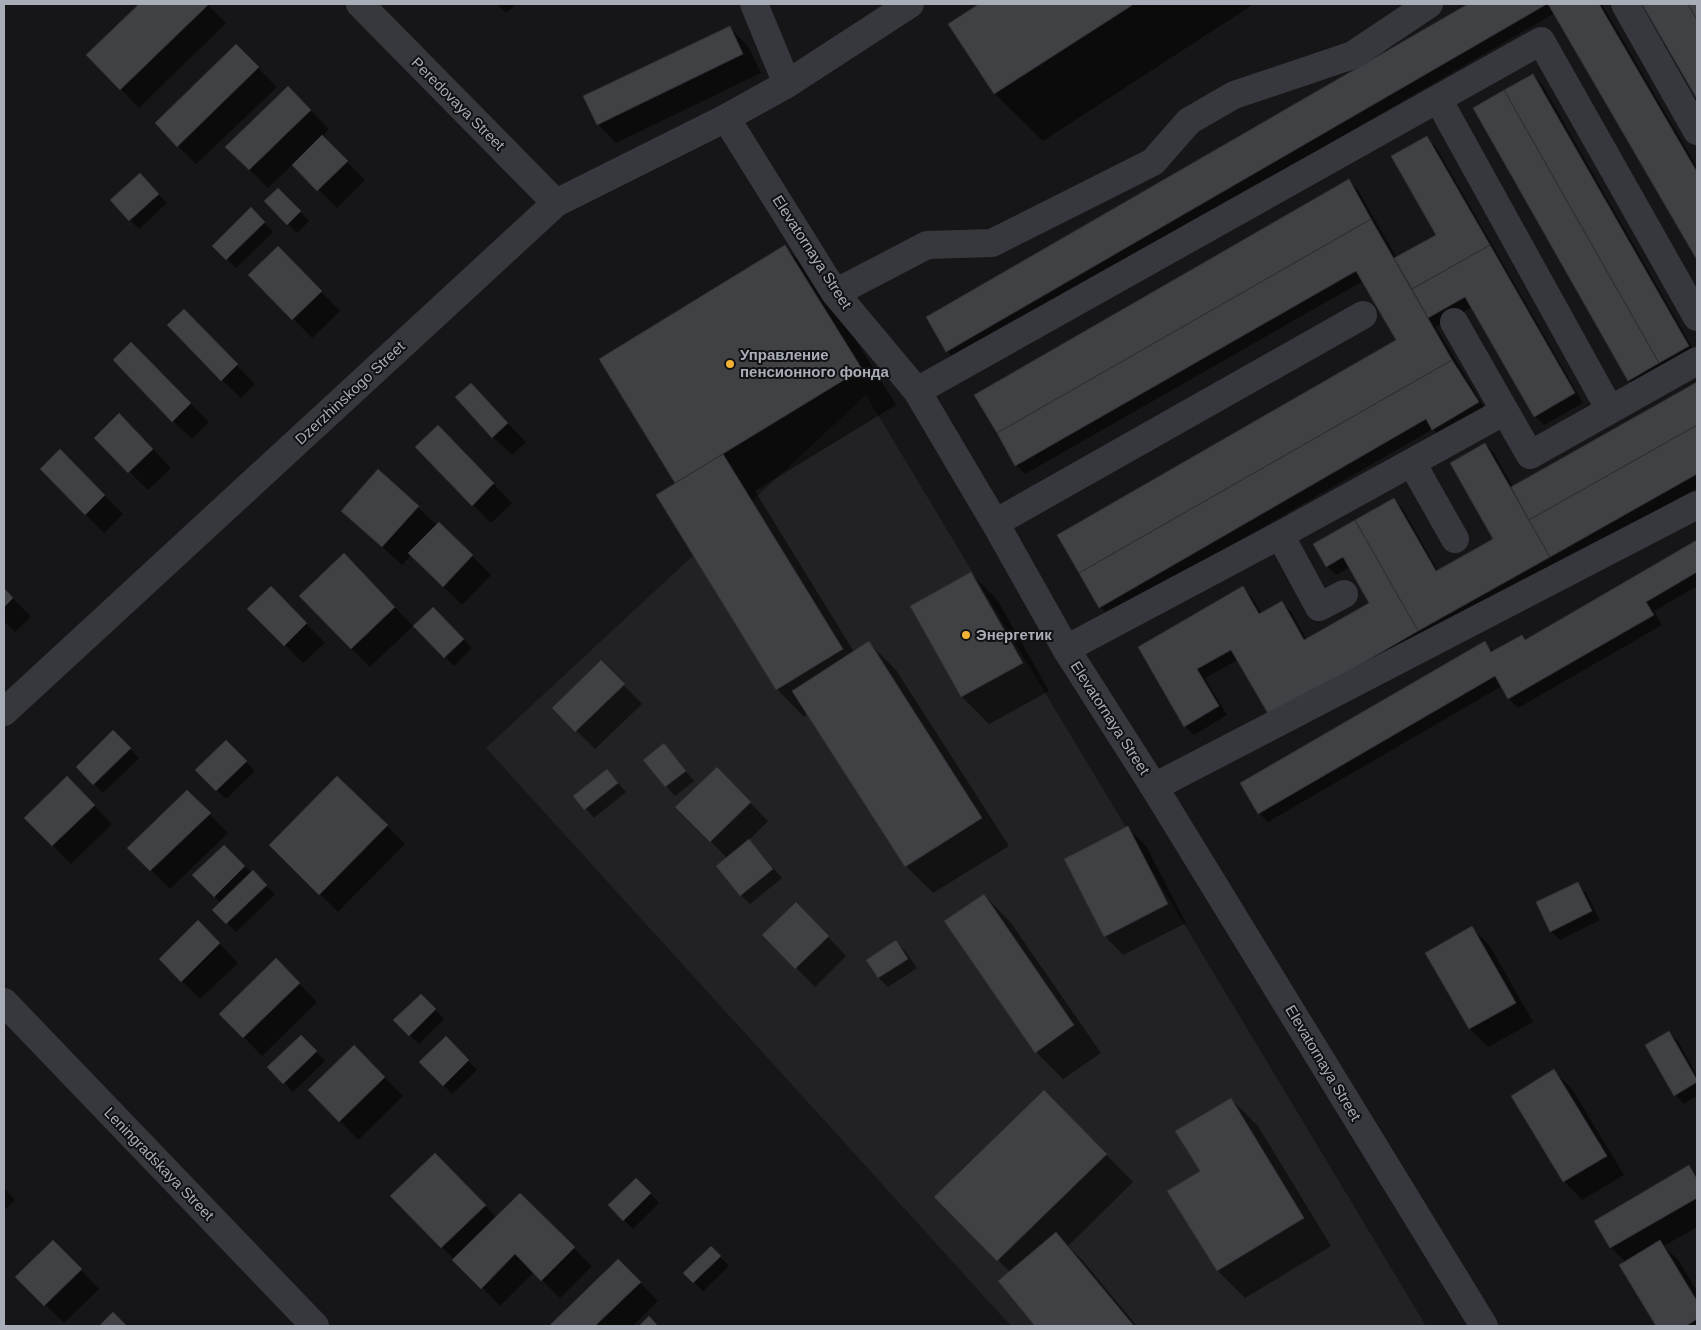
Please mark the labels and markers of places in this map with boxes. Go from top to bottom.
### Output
place label: Управление пенсионного фонда [740,346,890,380]
marker: Управление пенсионного фонда [724,358,736,370]
place label: Энергетик [976,626,1052,643]
marker: Энергетик [960,629,972,641]

